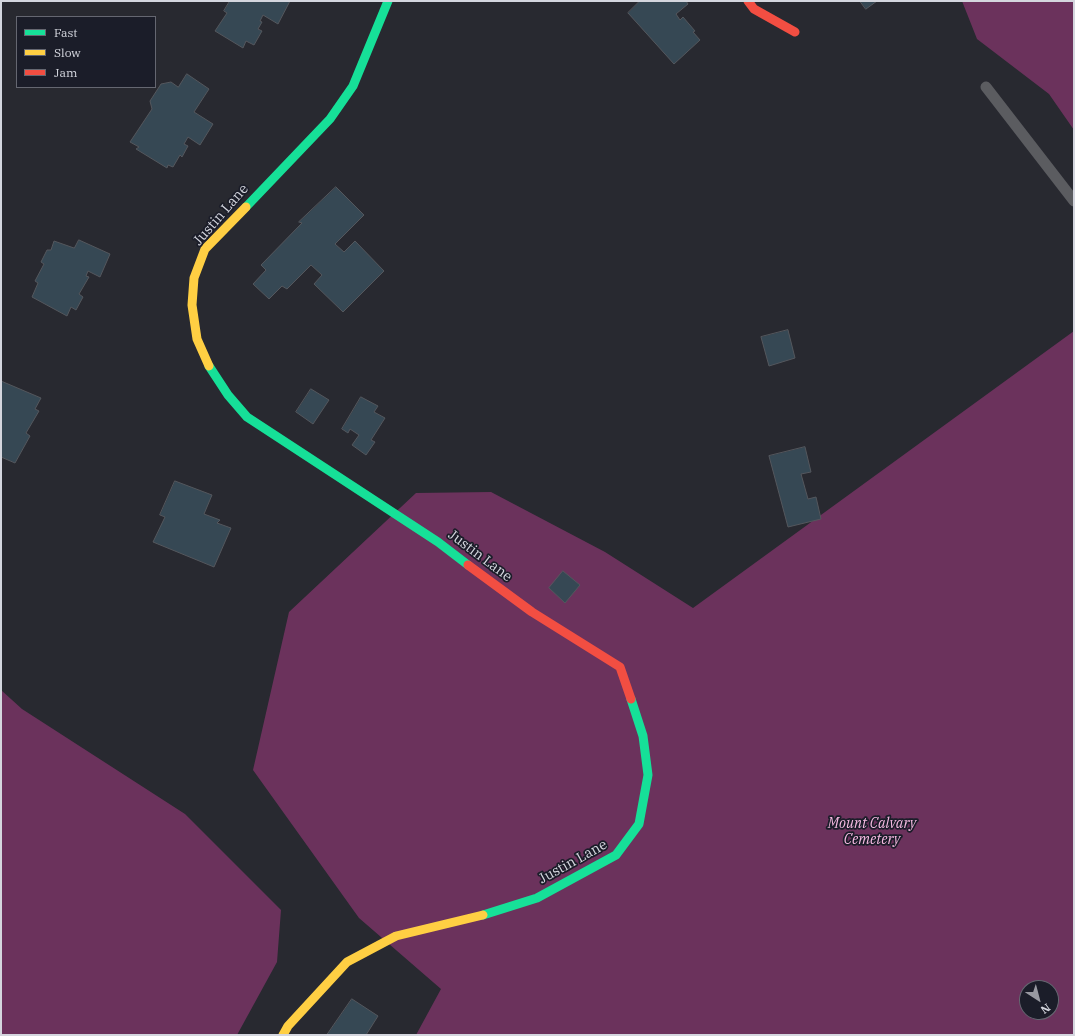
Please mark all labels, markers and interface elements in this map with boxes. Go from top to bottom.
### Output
legend [16,16,156,88]
text: Fast [54,25,78,40]
text: Slow [54,45,81,60]
text: Jam [54,65,77,80]
street label: Justin Lane [190,181,252,249]
street label: Justin Lane [445,527,515,585]
park label: Mount Calvary Cemetery [828,816,916,848]
street label: Justin Lane [536,836,610,888]
north arrow [1019,980,1059,1020]
text: N [1038,1001,1053,1017]

